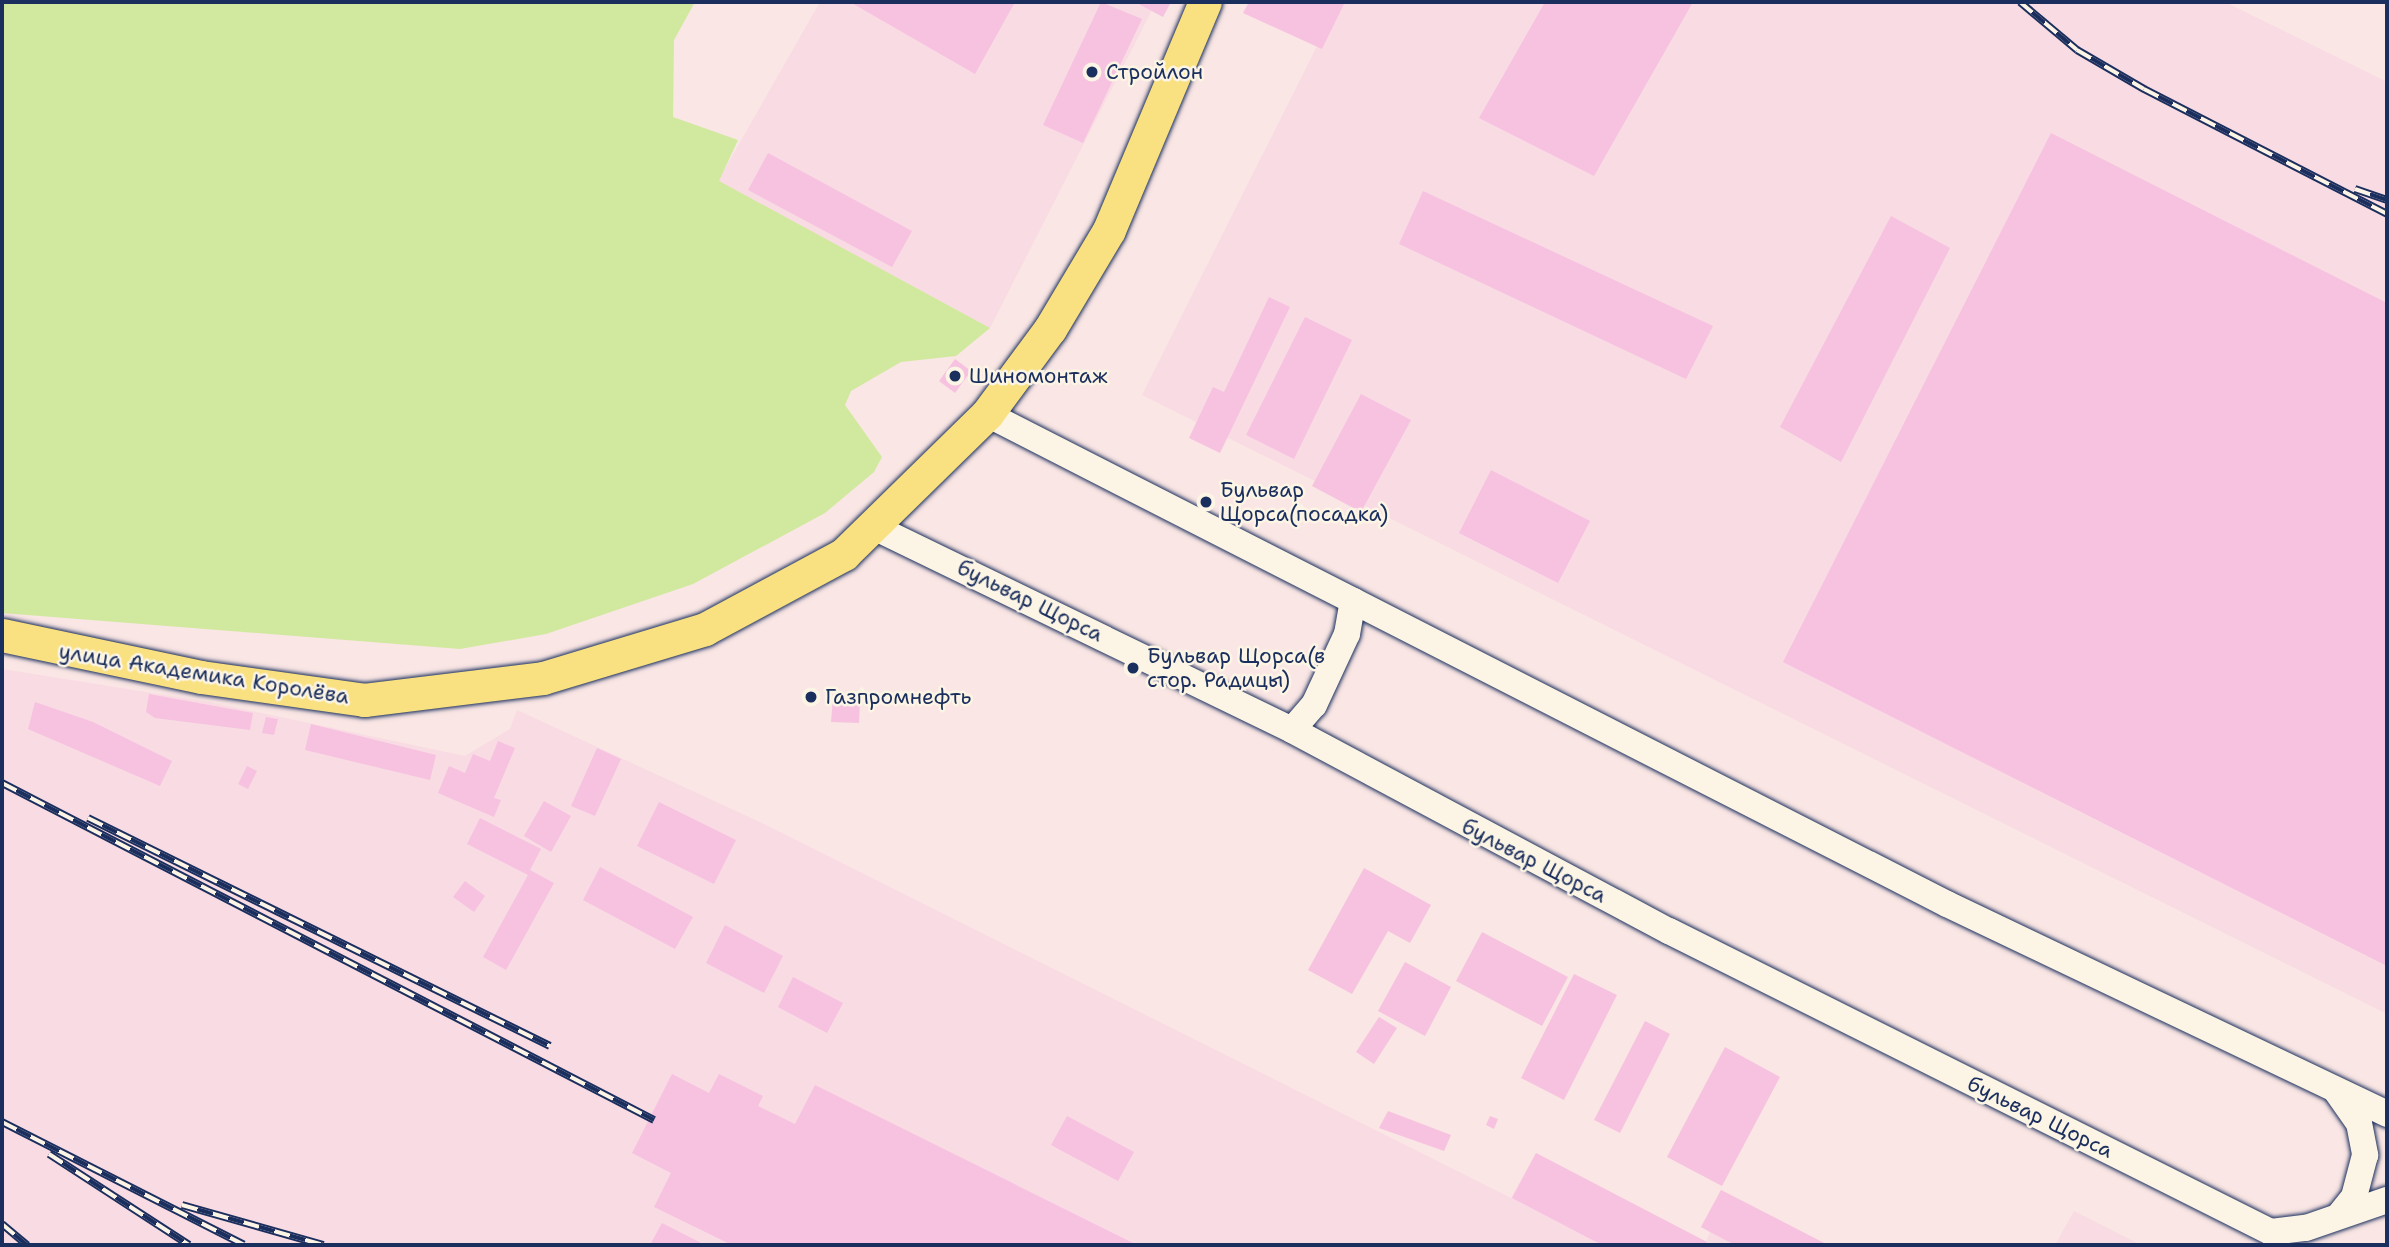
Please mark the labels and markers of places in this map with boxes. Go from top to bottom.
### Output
place label: Стройлон [1106,59,1203,85]
marker: Стройлон [1084,64,1100,80]
place label: Шиномонтаж [969,363,1108,389]
marker: Шиномонтаж [947,368,963,384]
place label: Бульвар Щорса(посадка) [1220,477,1388,527]
marker: Бульвар Щорса(посадка) [1198,494,1214,510]
place label: Бульвар Щорса(в стор. Радицы) [1147,643,1325,693]
marker: Бульвар Щорса(в стор. Радицы) [1125,660,1141,676]
place label: Газпромнефть [825,684,971,710]
marker: Газпромнефть [803,689,819,705]

